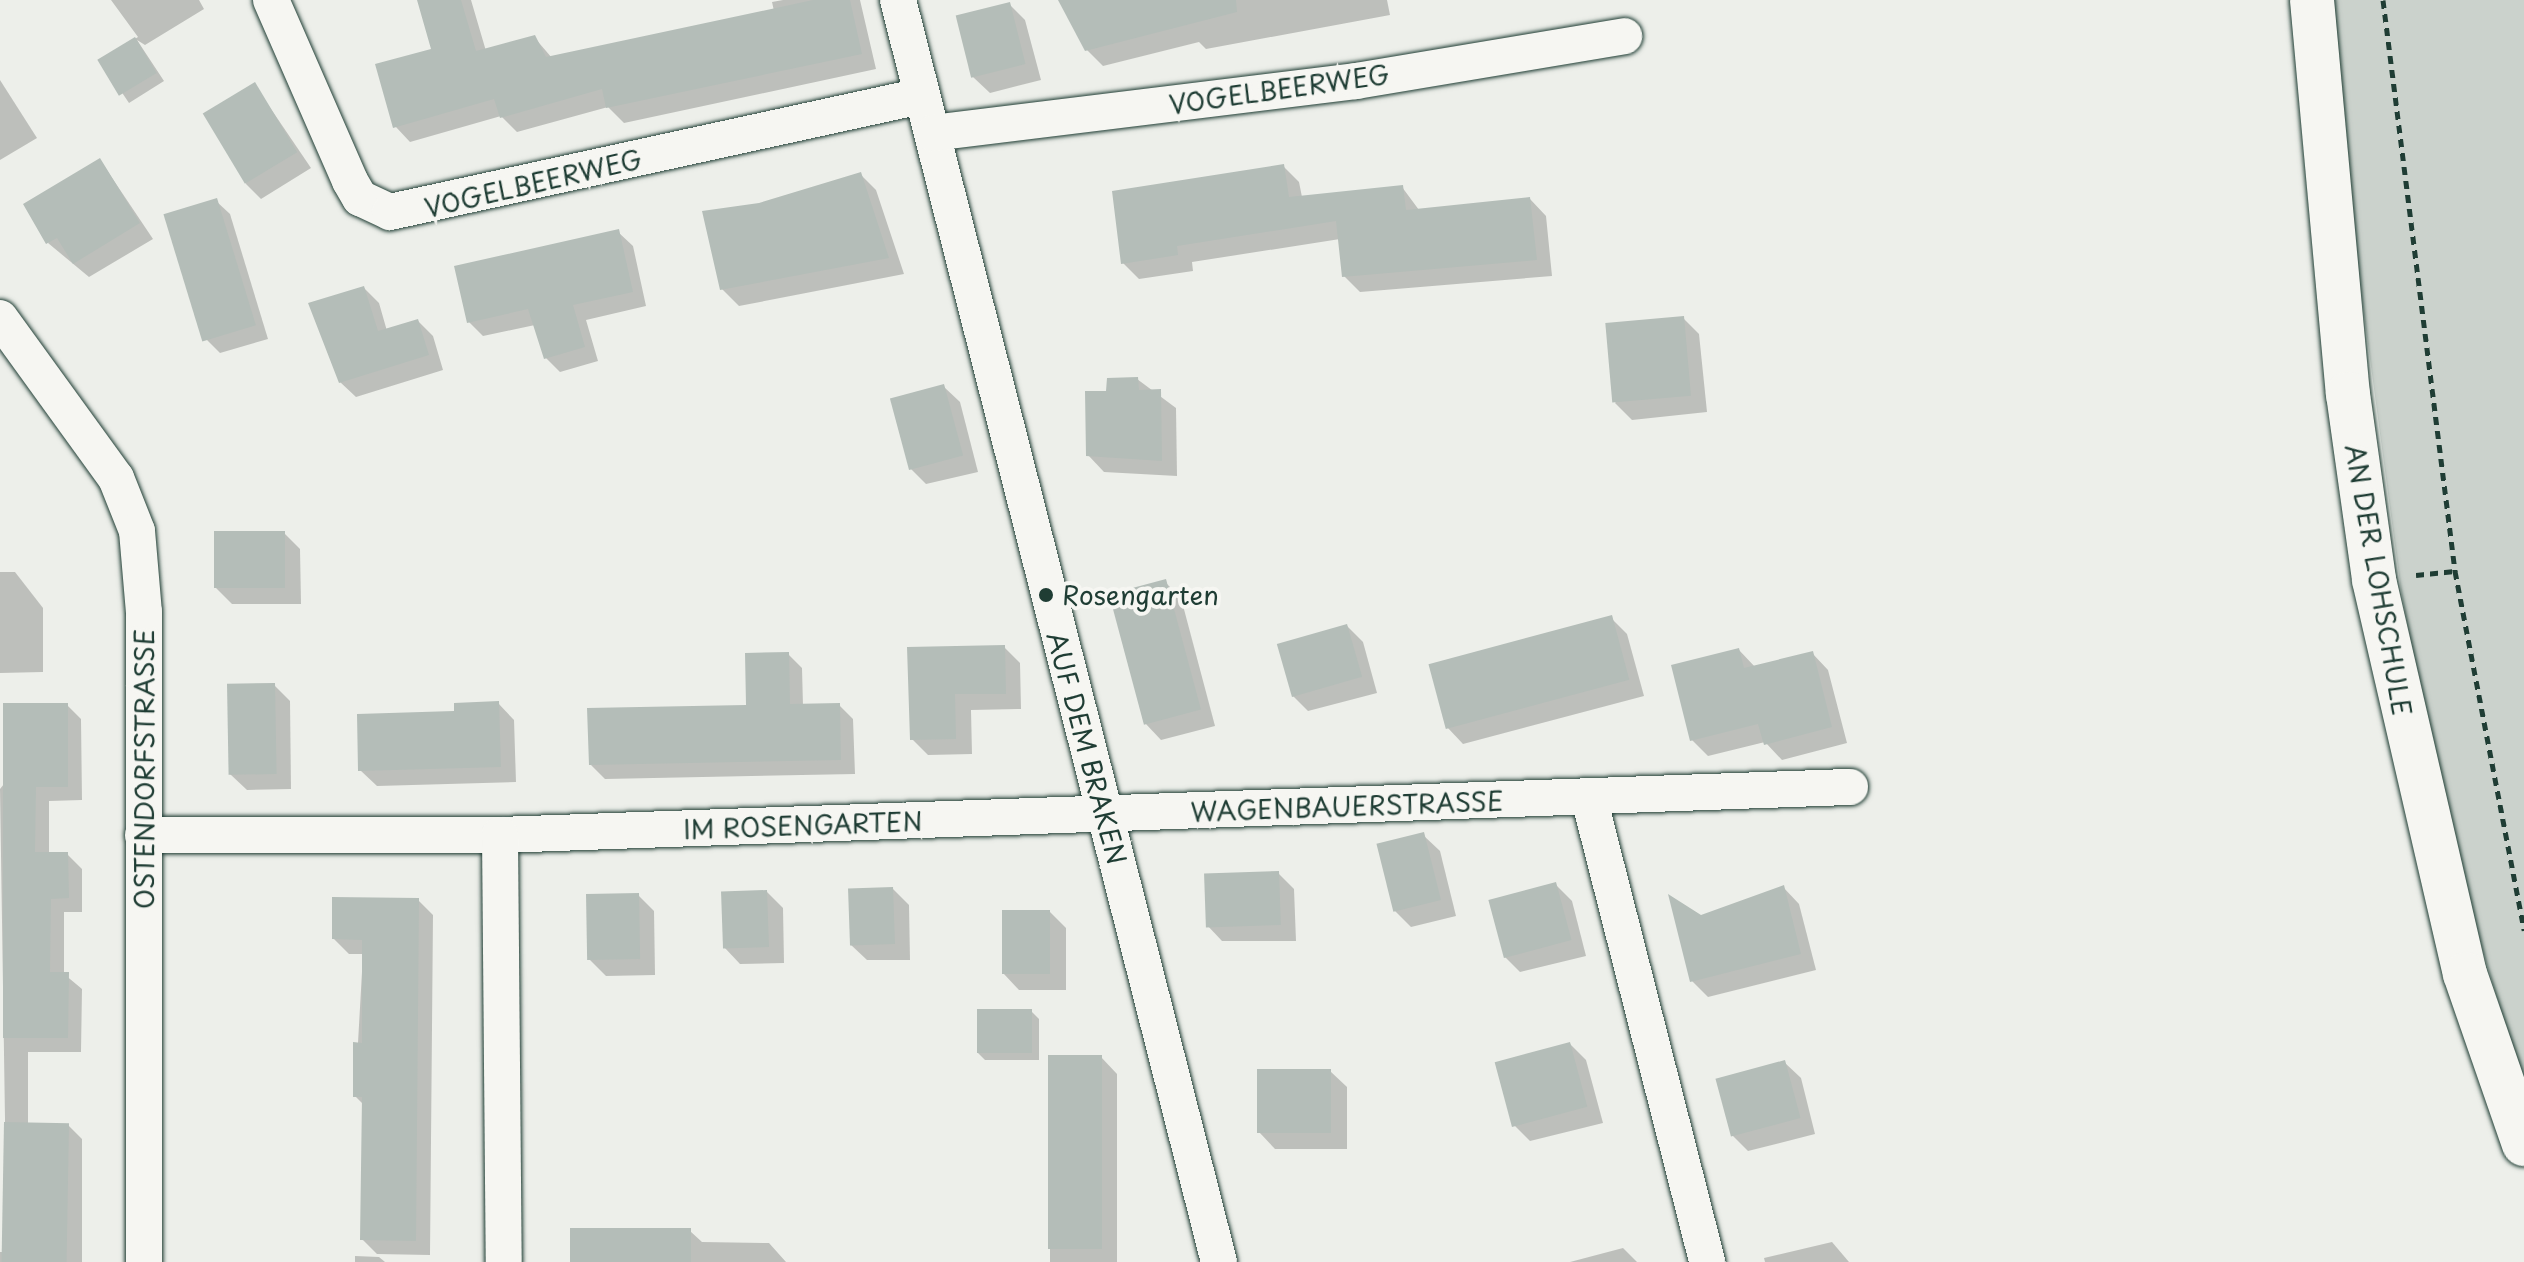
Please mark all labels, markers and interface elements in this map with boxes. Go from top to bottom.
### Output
street label: VOGELBEERWEG [1167,58,1391,120]
street label: VOGELBEERWEG [421,143,645,223]
street label: AN DER LOHSCHULE [2340,442,2418,718]
place label: Rosengarten [1062,579,1219,611]
marker: Rosengarten [1037,586,1055,604]
street label: AUF DEM BRAKEN [1041,628,1133,868]
street label: OSTENDORFSTRASSE [128,629,160,909]
street label: WAGENBAUERSTRASSE [1190,785,1504,827]
street label: IM ROSENGARTEN [682,805,924,845]

